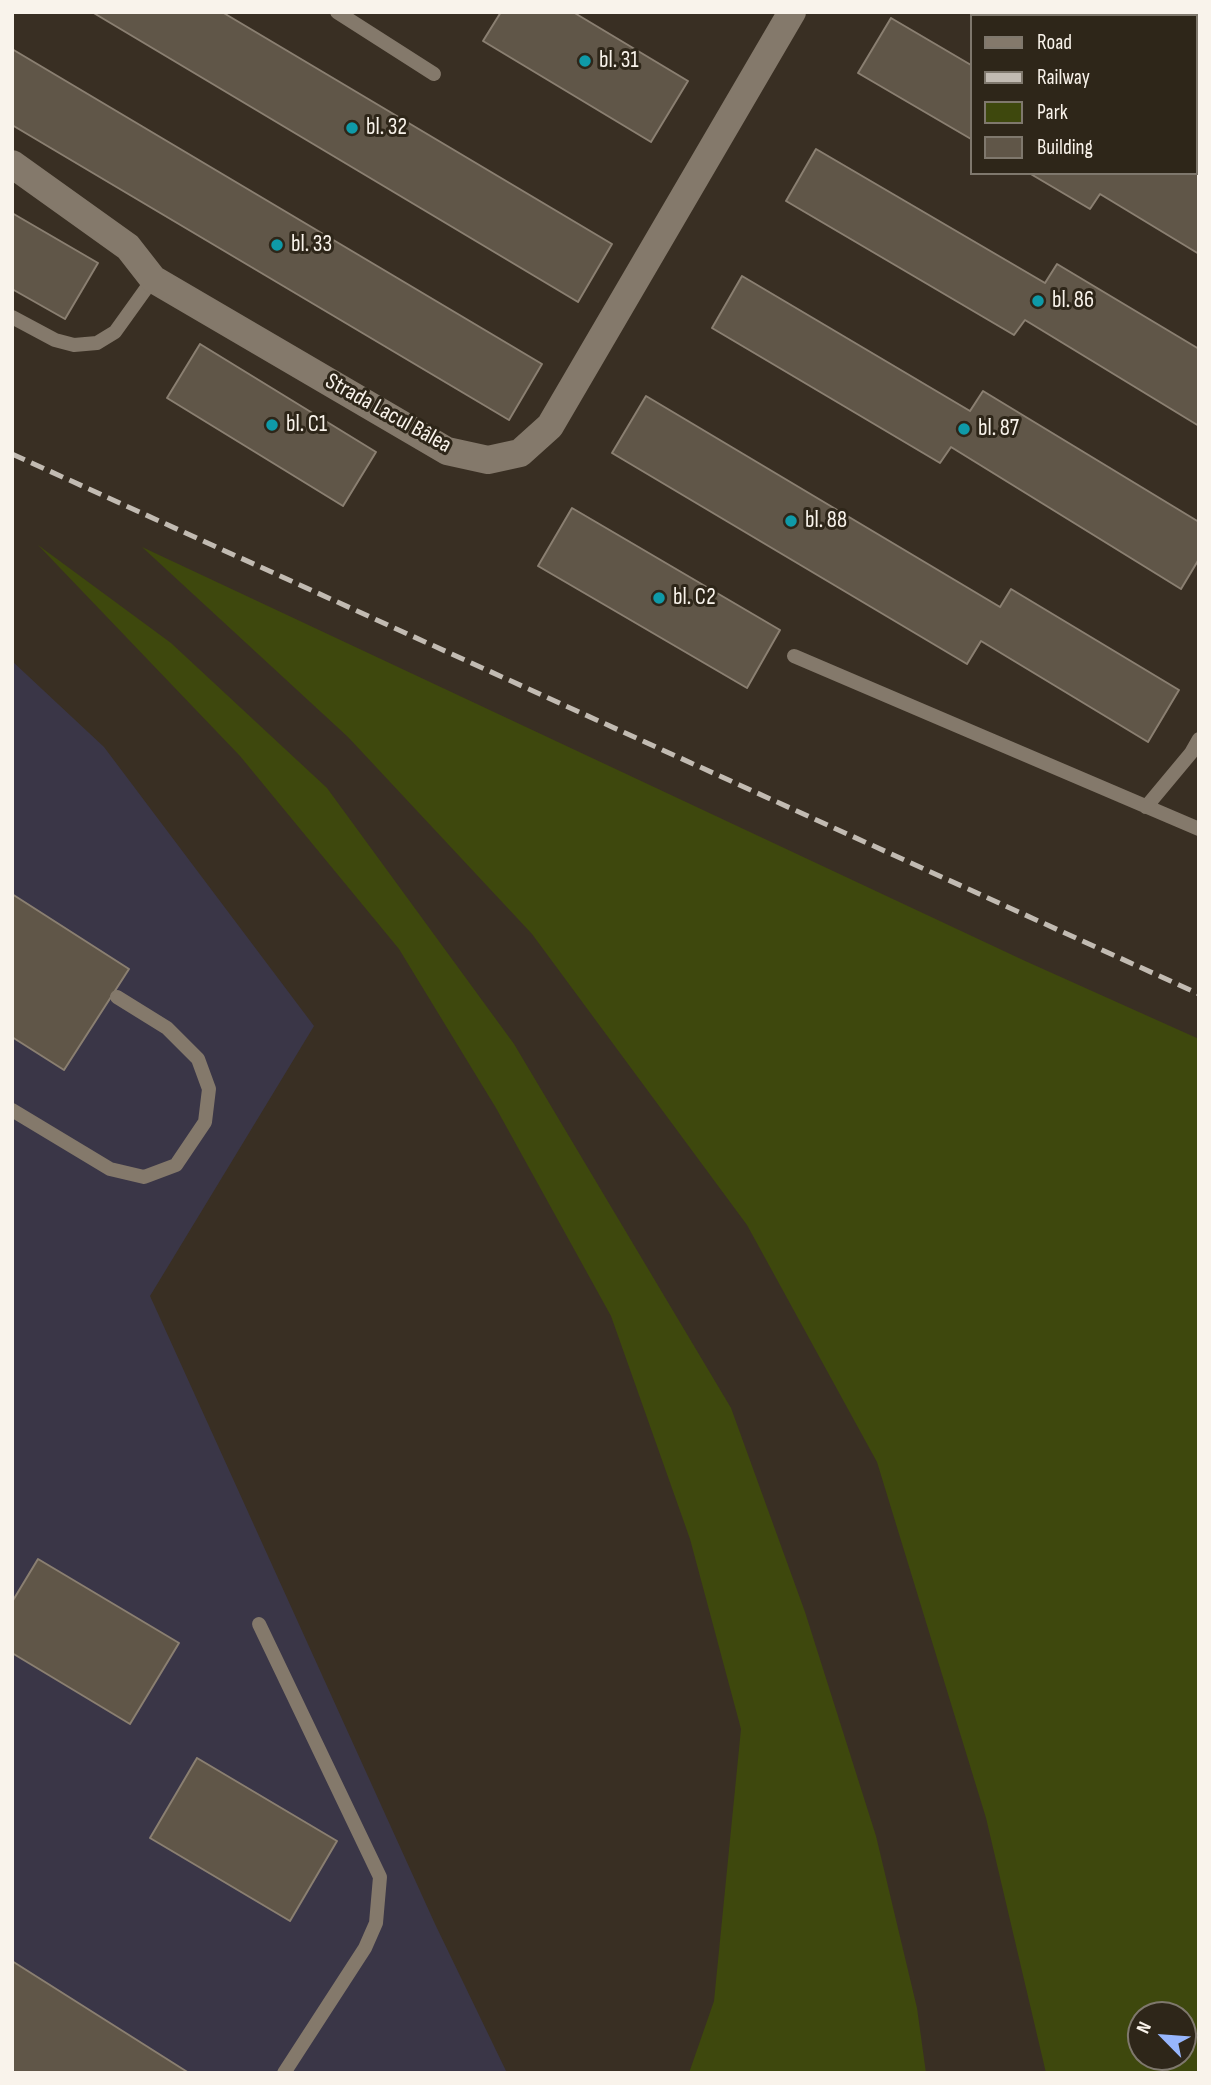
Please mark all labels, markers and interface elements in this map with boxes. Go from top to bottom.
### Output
legend [970,14,1197,175]
text: Road [1037,30,1072,55]
place label: bl. 31 [599,47,639,75]
marker: bl. 31 [577,53,593,69]
text: Railway [1037,65,1090,90]
text: Park [1037,100,1068,125]
place label: bl. 32 [366,114,407,142]
marker: bl. 32 [344,120,360,136]
text: Building [1037,135,1093,160]
place label: bl. 33 [291,231,332,259]
marker: bl. 33 [269,237,285,253]
place label: bl. 86 [1052,287,1094,315]
marker: bl. 86 [1030,293,1046,309]
street label: Strada Lacul Bâlea [320,368,456,460]
place label: bl. C1 [286,411,327,439]
place label: bl. 87 [978,415,1019,443]
marker: bl. C1 [264,417,280,433]
marker: bl. 87 [956,421,972,437]
place label: bl. 88 [805,507,847,535]
marker: bl. 88 [783,513,799,529]
place label: bl. C2 [673,584,716,612]
marker: bl. C2 [651,590,667,606]
north arrow [1127,2001,1197,2071]
text: N [1132,2018,1157,2037]

